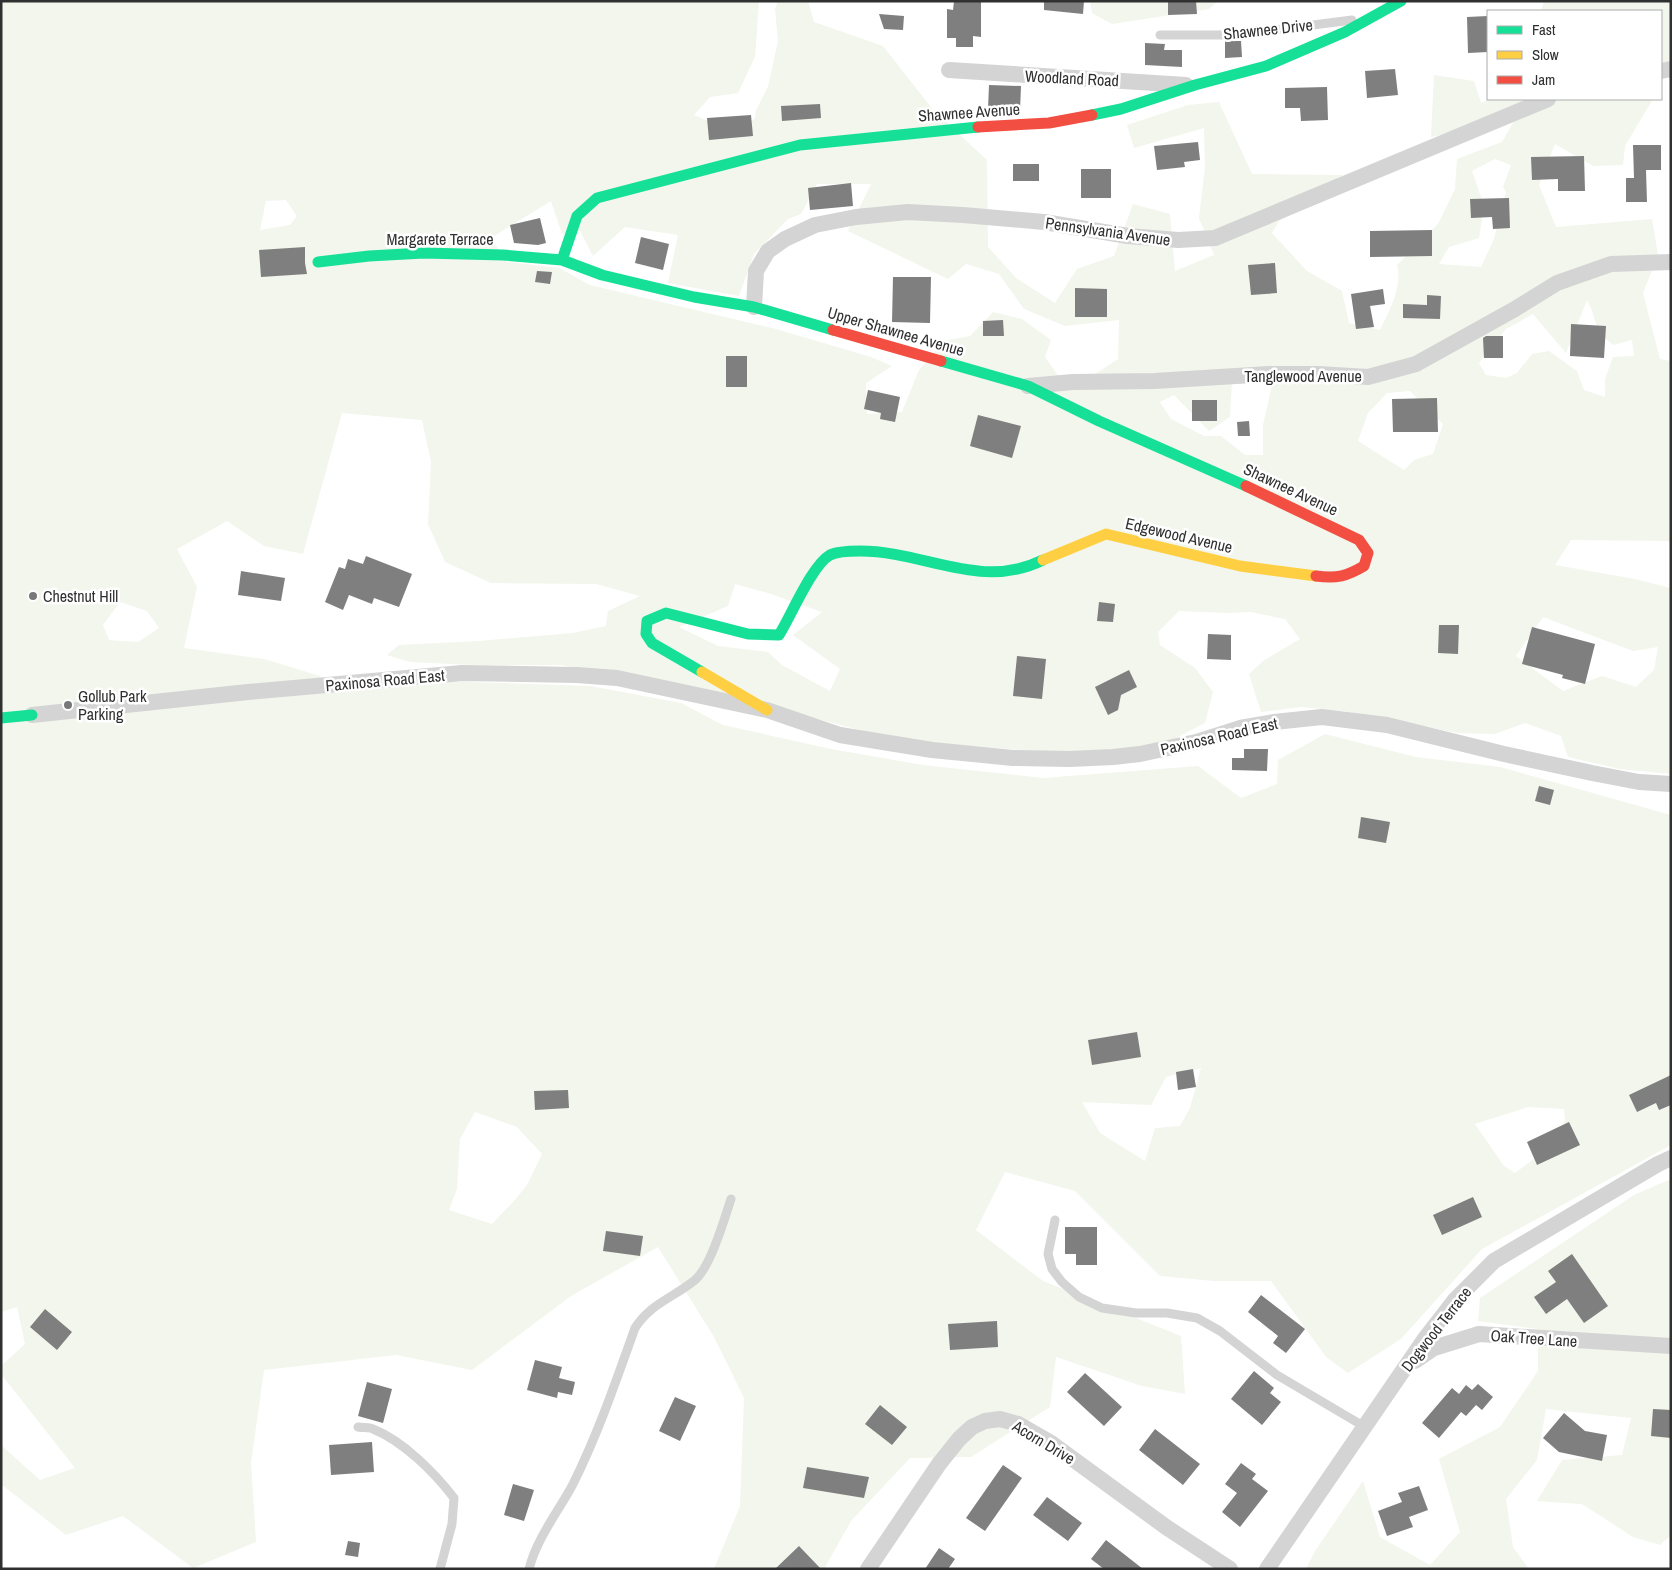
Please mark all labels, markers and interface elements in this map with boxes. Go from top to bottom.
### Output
legend [1487,10,1662,100]
street label: Shawnee Drive [1222,13,1314,45]
text: Fast [1532,19,1556,40]
text: Slow [1532,44,1559,65]
street label: Woodland Road [1025,65,1119,91]
text: Jam [1532,69,1555,90]
street label: Shawnee Avenue [917,97,1021,127]
street label: Pennsylvania Avenue [1044,211,1172,251]
street label: Margarete Terrace [387,228,493,250]
street label: Upper Shawnee Avenue [825,301,967,361]
street label: Tanglewood Avenue [1244,365,1362,387]
street label: Shawnee Avenue [1240,457,1342,521]
street label: Edgewood Avenue [1123,512,1235,558]
place label: Chestnut Hill [43,585,118,607]
marker: Chestnut Hill [27,590,39,602]
street label: Paxinosa Road East [324,664,446,696]
place label: Gollub Park Parking [78,685,147,725]
marker: Gollub Park Parking [62,699,74,711]
street label: Paxinosa Road East [1158,712,1280,760]
street label: Dogwood Terrace [1396,1282,1476,1376]
street label: Oak Tree Lane [1490,1324,1578,1352]
street label: Acorn Drive [1008,1414,1079,1469]

